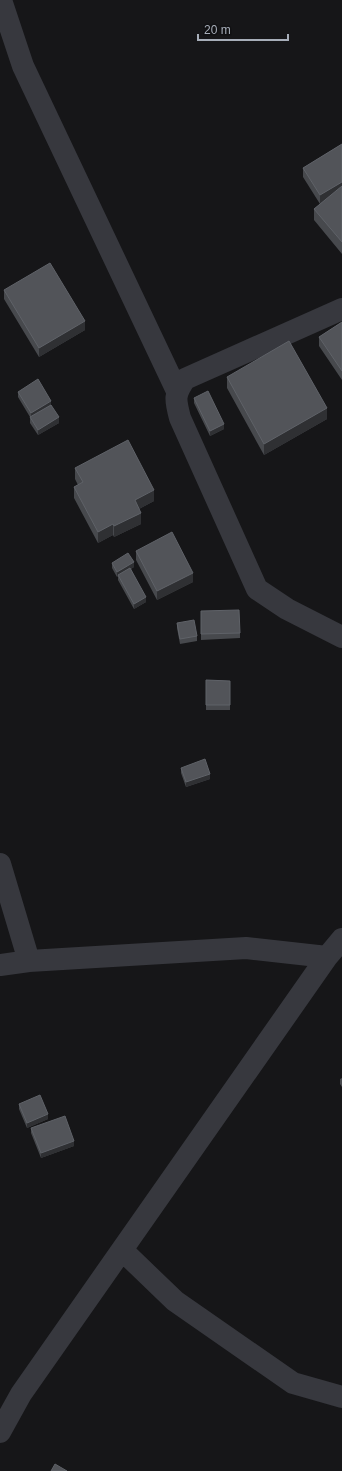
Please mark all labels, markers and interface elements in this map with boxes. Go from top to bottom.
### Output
scale bar [198,16,288,42]
text: 20 m [204,23,231,37]

